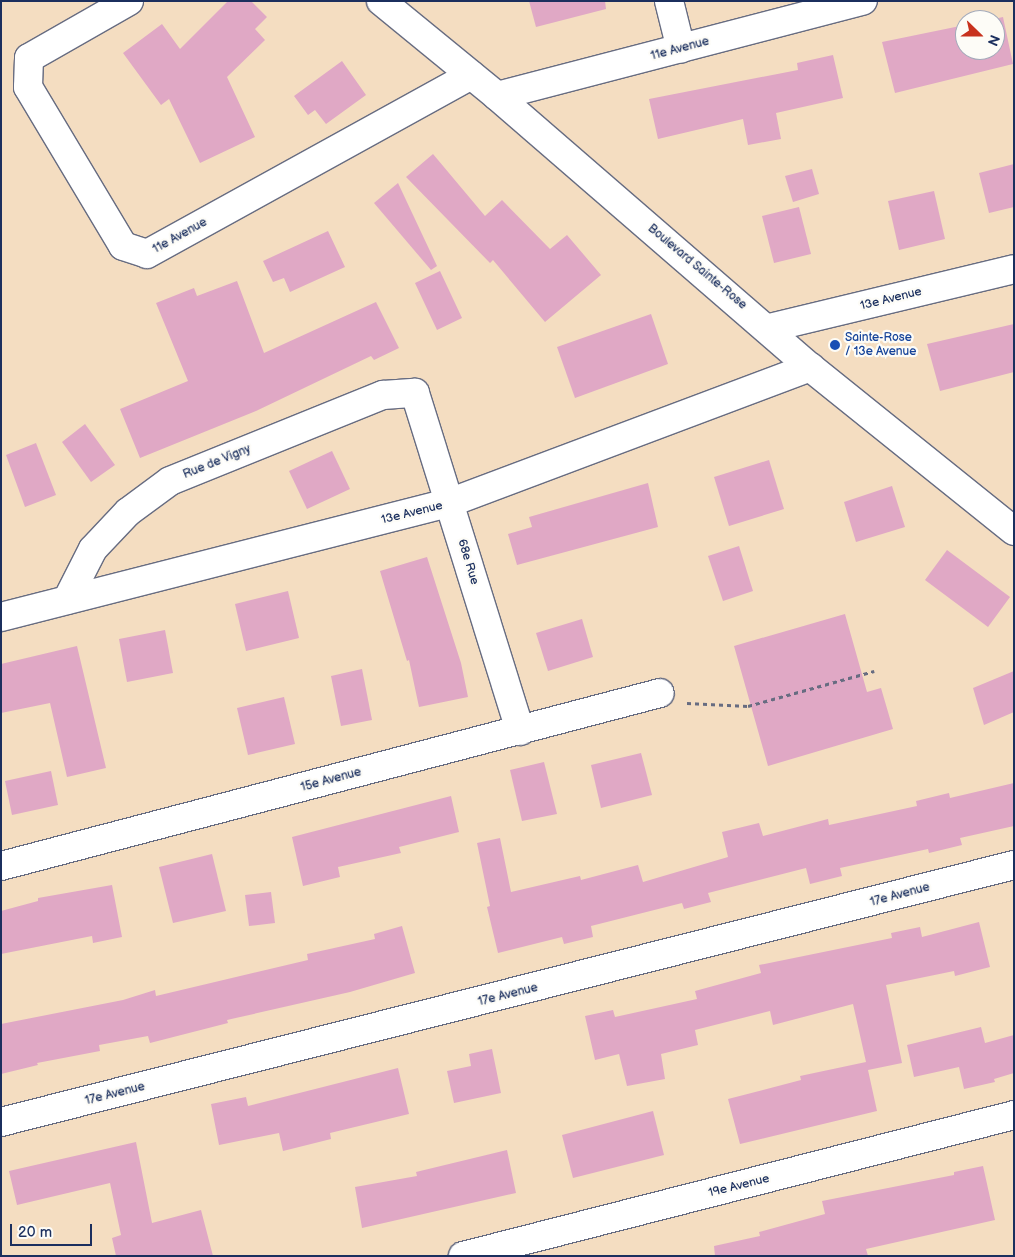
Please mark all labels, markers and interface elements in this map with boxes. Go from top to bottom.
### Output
north arrow [955,10,1005,60]
text: N [984,32,1003,48]
street label: 11e Avenue [649,34,711,64]
street label: 11e Avenue [150,215,210,257]
street label: Boulevard Sainte-Rose [645,221,749,313]
street label: 13e Avenue [859,284,923,314]
place label: Sainte-Rose / 13e Avenue [845,331,916,359]
marker: Sainte-Rose / 13e Avenue [829,339,841,351]
street label: Rue de Vigny [181,442,253,482]
street label: 13e Avenue [380,498,444,528]
street label: 68e Rue [454,537,482,587]
street label: 15e Avenue [299,765,363,795]
street label: 17e Avenue [869,880,931,910]
street label: 17e Avenue [477,981,539,1009]
street label: 17e Avenue [84,1080,146,1108]
street label: 19e Avenue [707,1171,771,1201]
scale bar [12,1214,95,1246]
text: 20 m [18,1223,52,1242]

